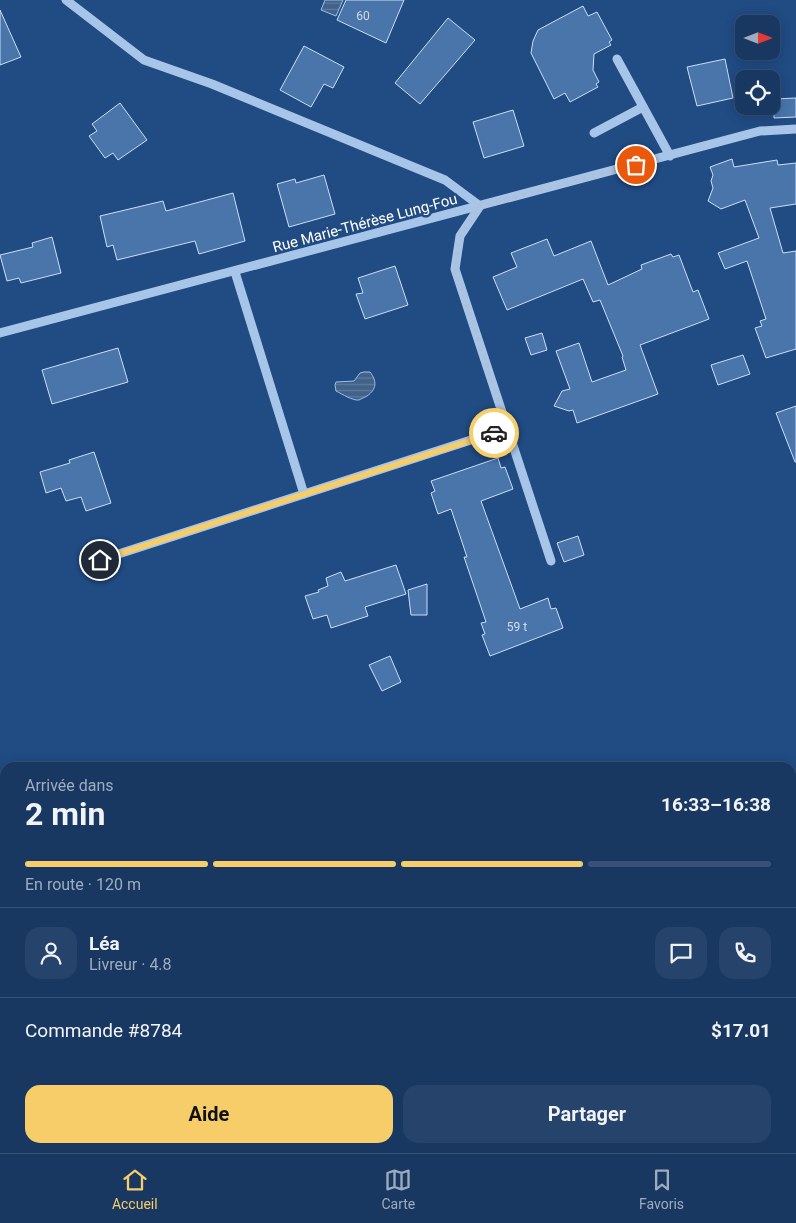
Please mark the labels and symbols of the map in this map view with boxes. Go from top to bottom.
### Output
house number: 60 [356,9,370,23]
north arrow [735,15,780,60]
pin [615,144,657,186]
street label: Rue Marie-Thérèse Lung-Fou [271,190,459,256]
courier [469,408,519,458]
pin [79,539,121,581]
house number: 59 t [507,620,527,634]

